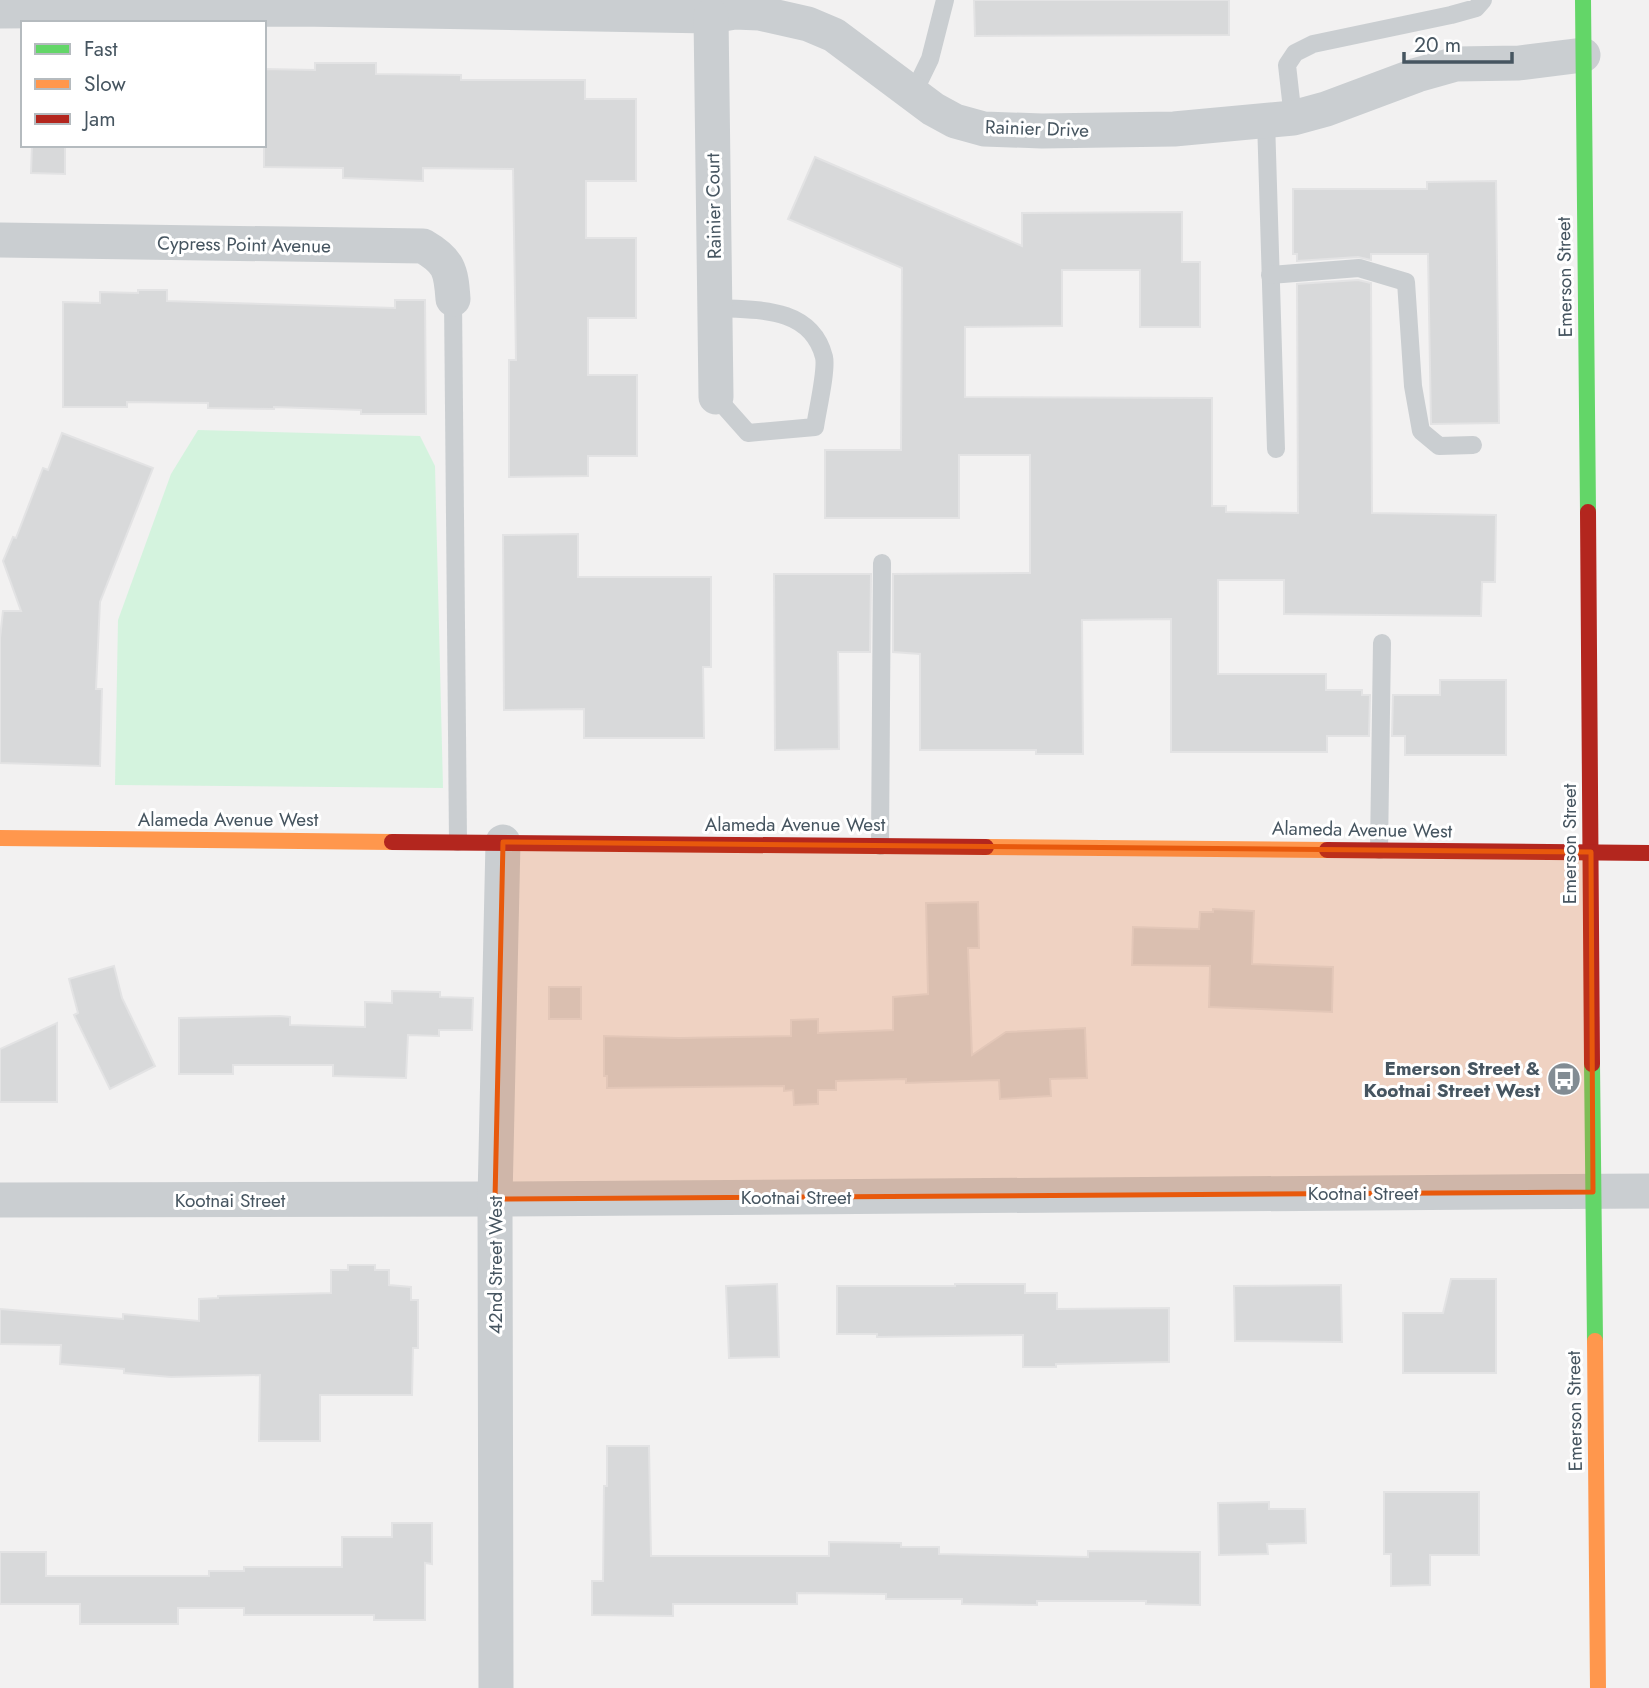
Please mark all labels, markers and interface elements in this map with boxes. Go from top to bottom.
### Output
legend [21,21,266,147]
scale bar [1404,21,1512,65]
text: 20 m [1414,30,1461,60]
text: Fast [84,34,117,64]
text: Slow [84,69,126,99]
text: Jam [81,104,116,134]
street label: Rainier Drive [985,113,1090,144]
street label: Rainier Court [699,152,728,259]
street label: Emerson Street [1550,216,1579,338]
street label: Cypress Point Avenue [157,229,331,260]
street label: Emerson Street [1556,783,1583,904]
street label: Alameda Avenue West [138,806,319,833]
street label: Alameda Avenue West [705,811,886,838]
street label: Alameda Avenue West [1272,814,1453,845]
place label: Emerson Street & Kootnai Street West [1363,1055,1540,1104]
bus stop icon: Emerson Street & Kootnai Street West [1545,1060,1583,1098]
street label: Kootnai Street [1308,1180,1419,1207]
street label: Kootnai Street [741,1184,852,1211]
street label: Kootnai Street [175,1187,286,1214]
street label: 42nd Street West [482,1195,509,1334]
street label: Emerson Street [1560,1350,1589,1472]

